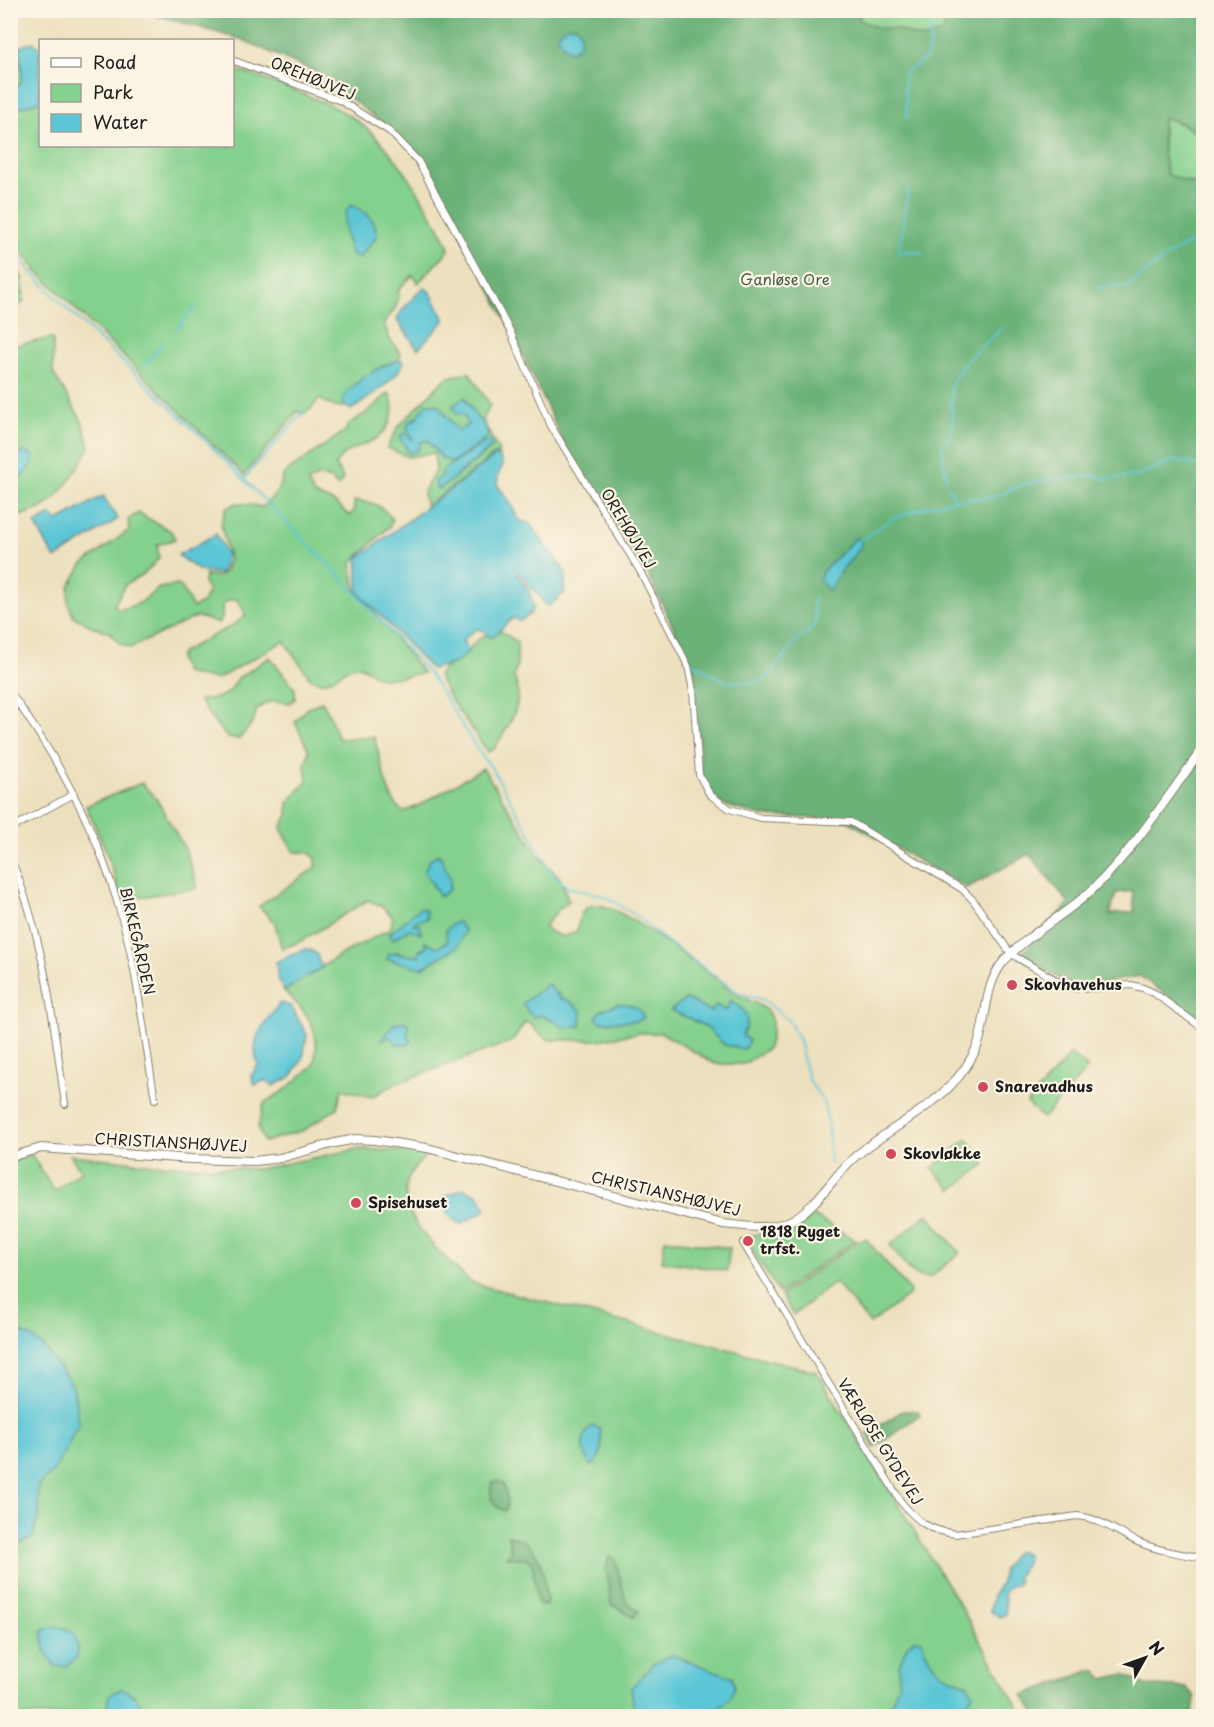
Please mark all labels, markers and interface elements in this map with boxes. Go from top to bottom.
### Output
legend [39,39,234,147]
text: Road [93,48,137,75]
street label: OREHØJVEJ [267,50,360,105]
text: Park [93,78,133,105]
text: Water [93,108,148,135]
park label: Ganløse Ore [740,267,830,290]
street label: OREHØJVEJ [596,484,662,573]
street label: BIRKEGÅRDEN [115,884,162,997]
place label: Skovhavehus [1024,972,1122,995]
marker: Skovhavehus [1005,978,1019,992]
place label: Snarevadhus [995,1074,1093,1097]
marker: Snarevadhus [976,1080,990,1094]
street label: CHRISTIANSHØJVEJ [94,1126,248,1157]
place label: Skovløkke [903,1141,981,1164]
marker: Skovløkke [884,1147,898,1161]
street label: CHRISTIANSHØJVEJ [589,1164,743,1221]
place label: Spisehuset [368,1190,448,1213]
marker: Spisehuset [349,1196,363,1210]
place label: 1818 Ryget trfst. [760,1219,840,1259]
marker: 1818 Ryget trfst. [741,1234,755,1248]
street label: VÆRLØSE GYDEVEJ [833,1373,930,1509]
north arrow [1115,1628,1175,1688]
text: N [1144,1635,1171,1660]

